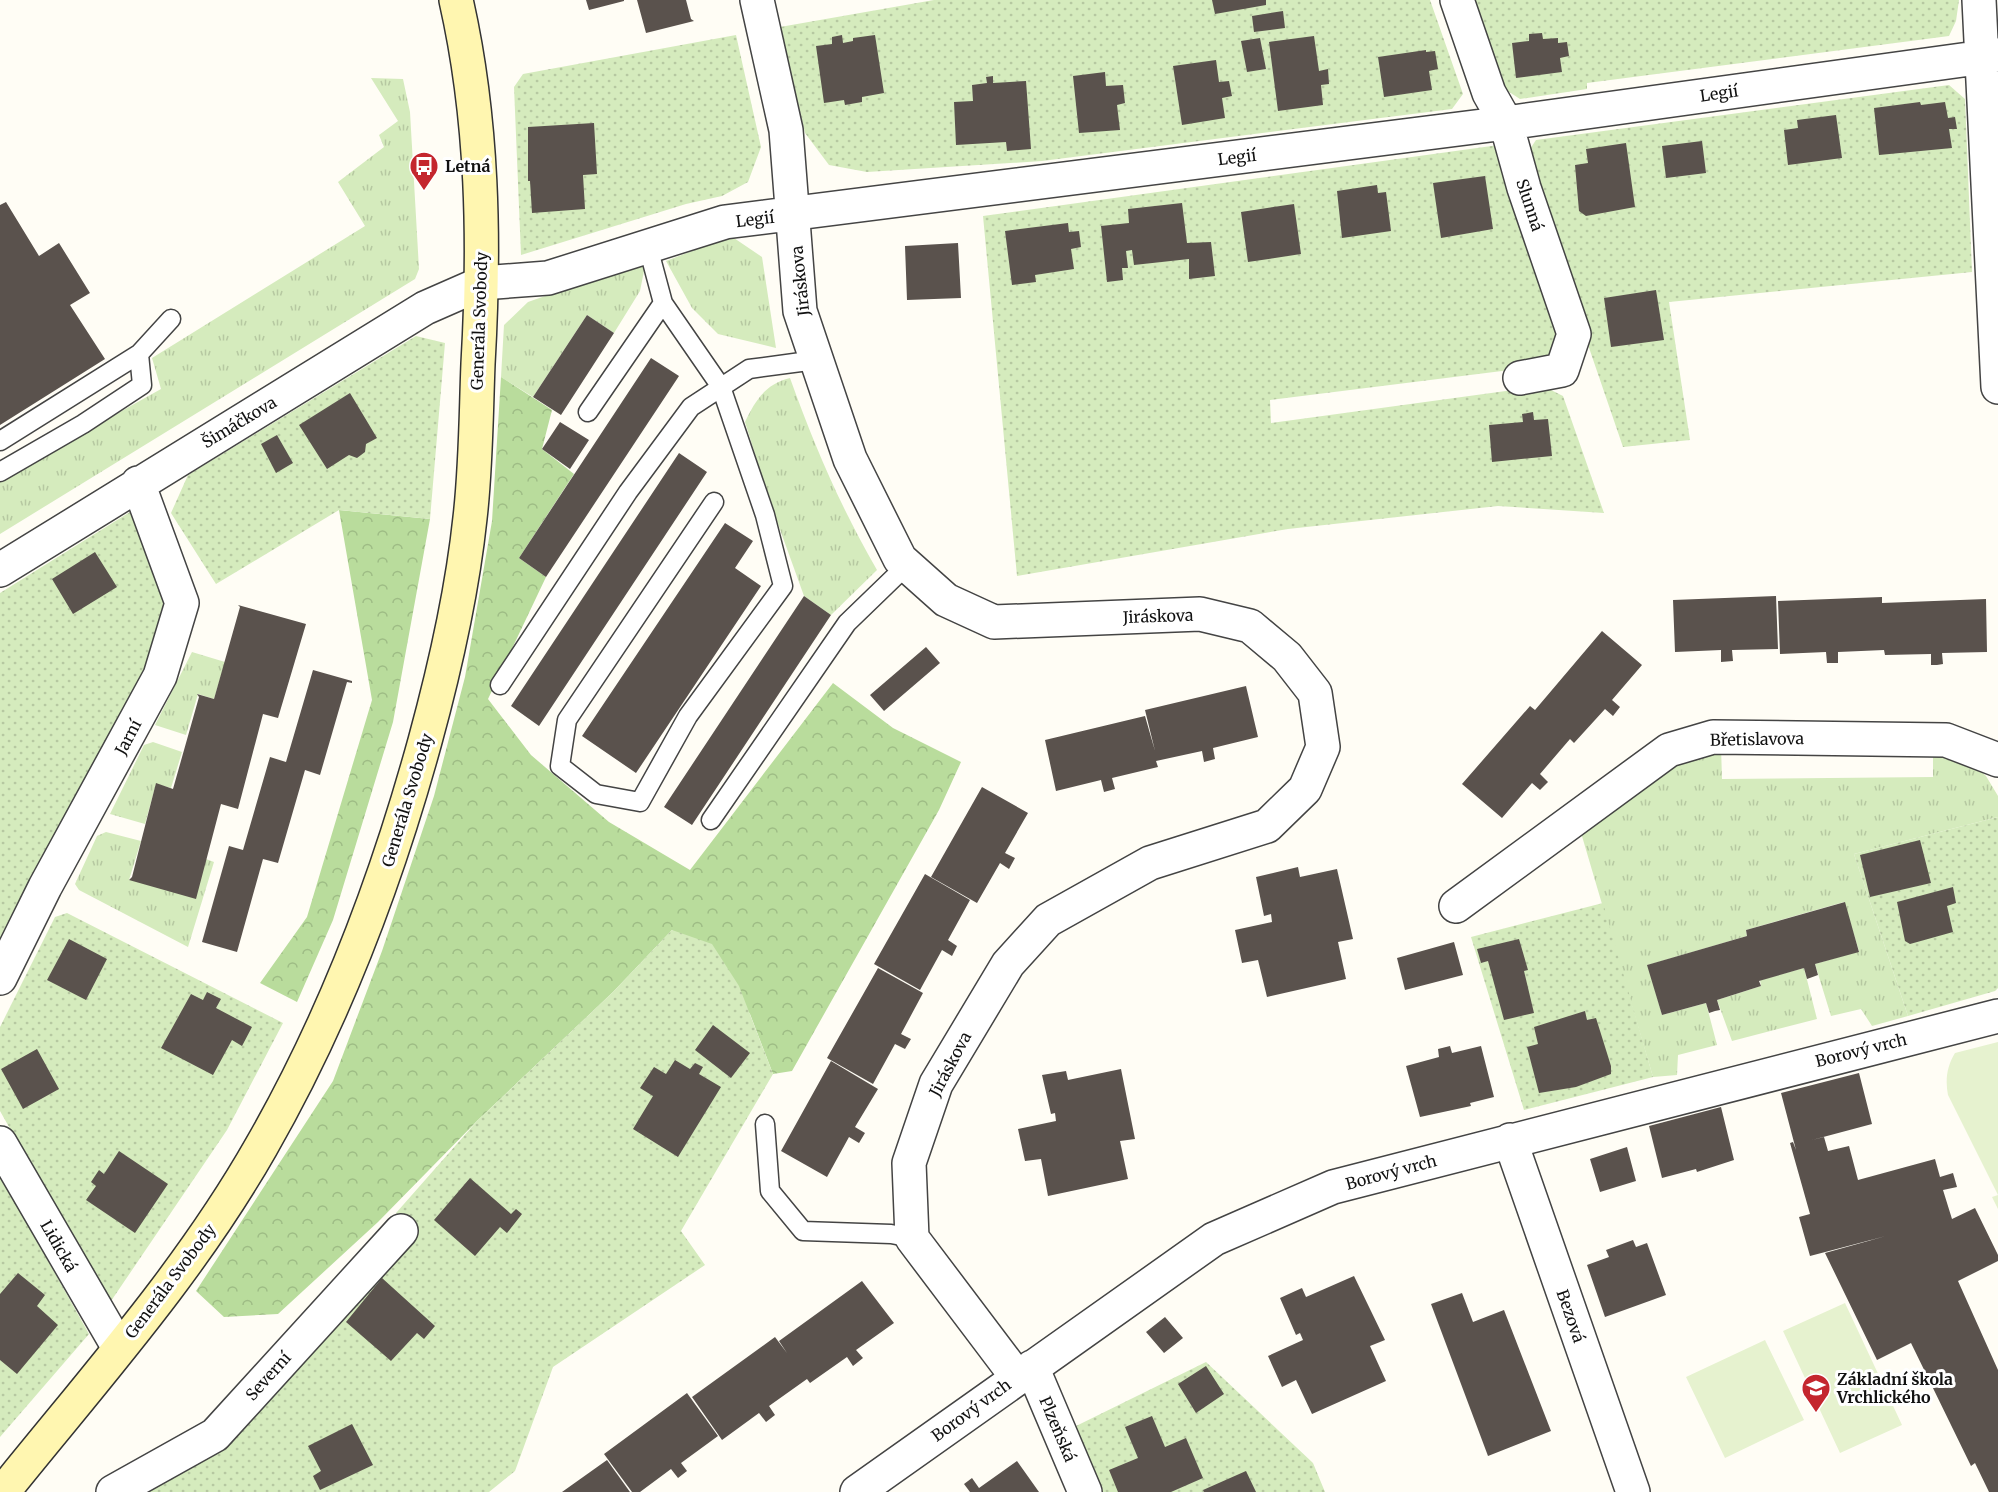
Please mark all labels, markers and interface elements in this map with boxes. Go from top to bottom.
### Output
street label: Legií [1698,80,1740,106]
street label: Legií [1217,145,1258,169]
bus stop icon: Letná [408,150,440,192]
place label: Letná [445,156,490,176]
street label: Slunná [1512,176,1548,234]
street label: Legií [735,207,776,231]
street label: Jiráskova [786,244,814,318]
street label: Generála Svobody [467,251,491,391]
street label: Šimáčkova [198,392,280,452]
street label: Jiráskova [1121,605,1194,627]
street label: Jarní [110,715,146,759]
street label: Břetislavova [1710,728,1805,750]
street label: Generála Svobody [377,730,437,869]
street label: Jiráskova [924,1028,976,1101]
street label: Borový vrch [1813,1029,1909,1071]
street label: Borový vrch [1343,1150,1439,1194]
street label: Lidická [36,1217,82,1276]
street label: Generála Svobody [120,1219,220,1342]
street label: Bezová [1553,1287,1590,1346]
street label: Severní [241,1347,296,1404]
place label: Základní škola Vrchlického [1836,1369,1953,1407]
school or university icon: Základní škola Vrchlického [1800,1372,1832,1414]
street label: Borový vrch [927,1374,1015,1446]
street label: Plzeňská [1035,1393,1081,1465]

